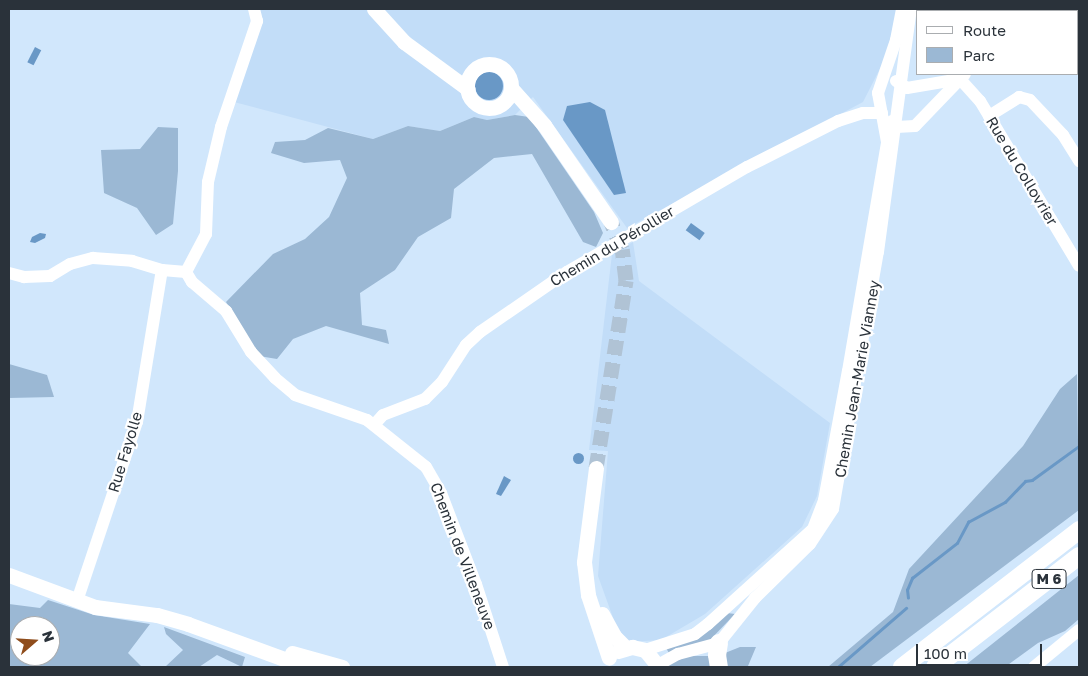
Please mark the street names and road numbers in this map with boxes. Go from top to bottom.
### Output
street label: Rue du Collovrier [982,113,1062,229]
street label: Chemin du Pérollier [547,202,677,290]
street label: Chemin Jean-Marie Vianney [831,279,883,479]
street label: Rue Fayolle [104,409,146,495]
street label: Chemin de Villeneuve [427,480,499,632]
road number: M 6 [1032,568,1066,590]

